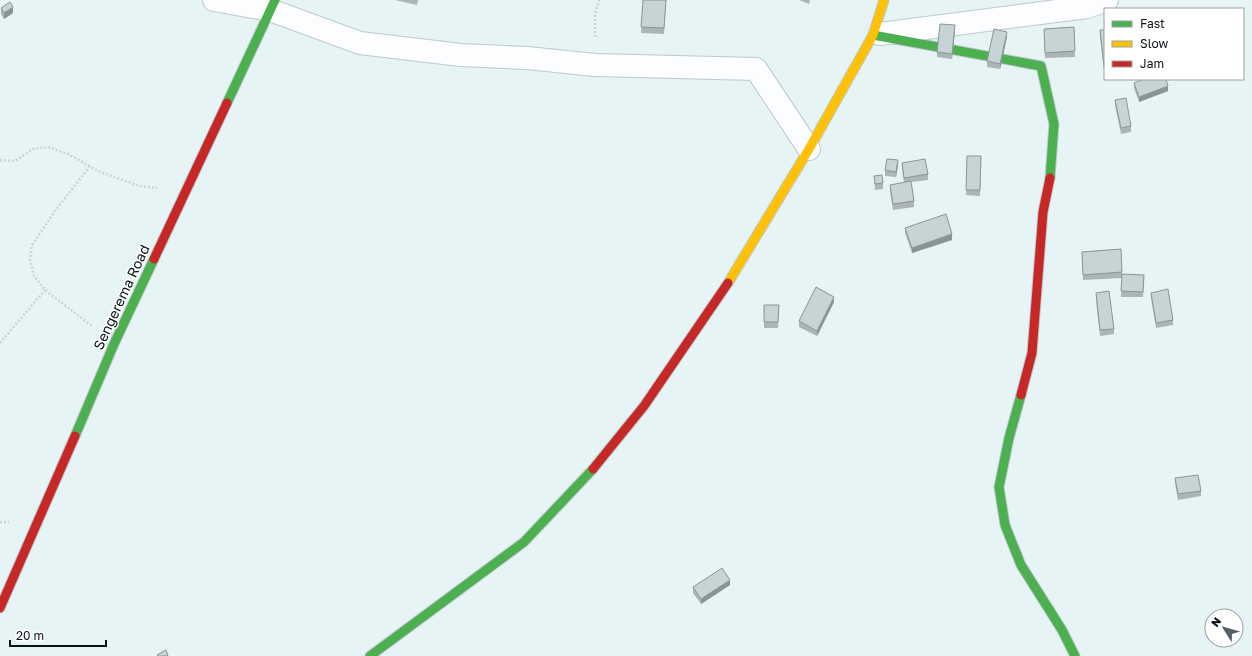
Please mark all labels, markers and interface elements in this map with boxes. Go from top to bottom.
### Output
legend [1104,8,1244,80]
text: Fast [1140,16,1165,31]
text: Slow [1140,36,1168,51]
text: Jam [1140,56,1164,71]
street label: Sengerema Road [89,242,153,352]
north arrow [1204,608,1244,648]
text: N [1208,614,1223,629]
scale bar [10,622,106,648]
text: 20 m [16,628,44,643]

